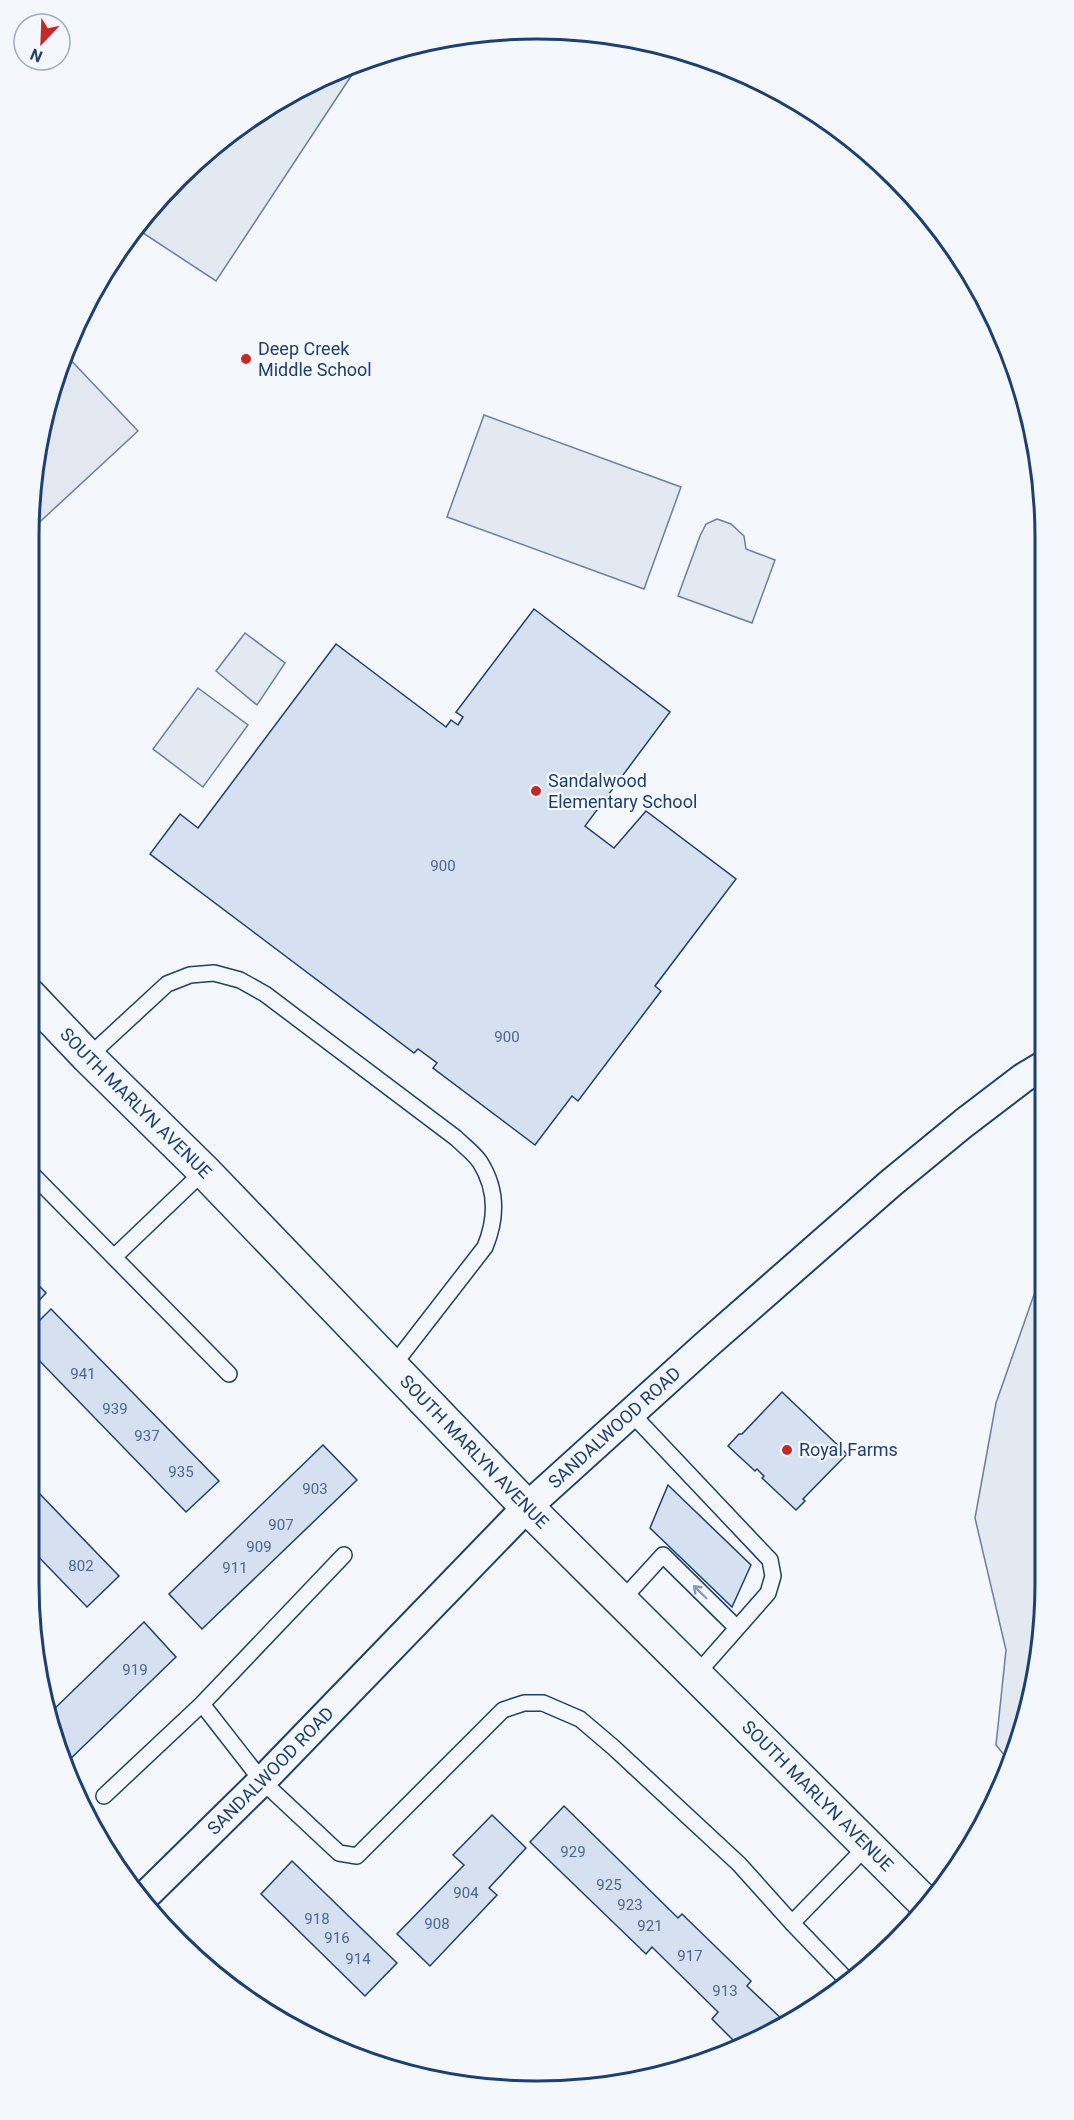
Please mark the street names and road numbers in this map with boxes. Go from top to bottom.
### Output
street label: SOUTH MARLYN AVENUE [56,1023,216,1182]
street label: SANDALWOOD ROAD [544,1362,685,1493]
street label: SOUTH MARLYN AVENUE [396,1371,553,1532]
street label: SANDALWOOD ROAD [203,1702,338,1839]
street label: SOUTH MARLYN AVENUE [738,1716,898,1875]

